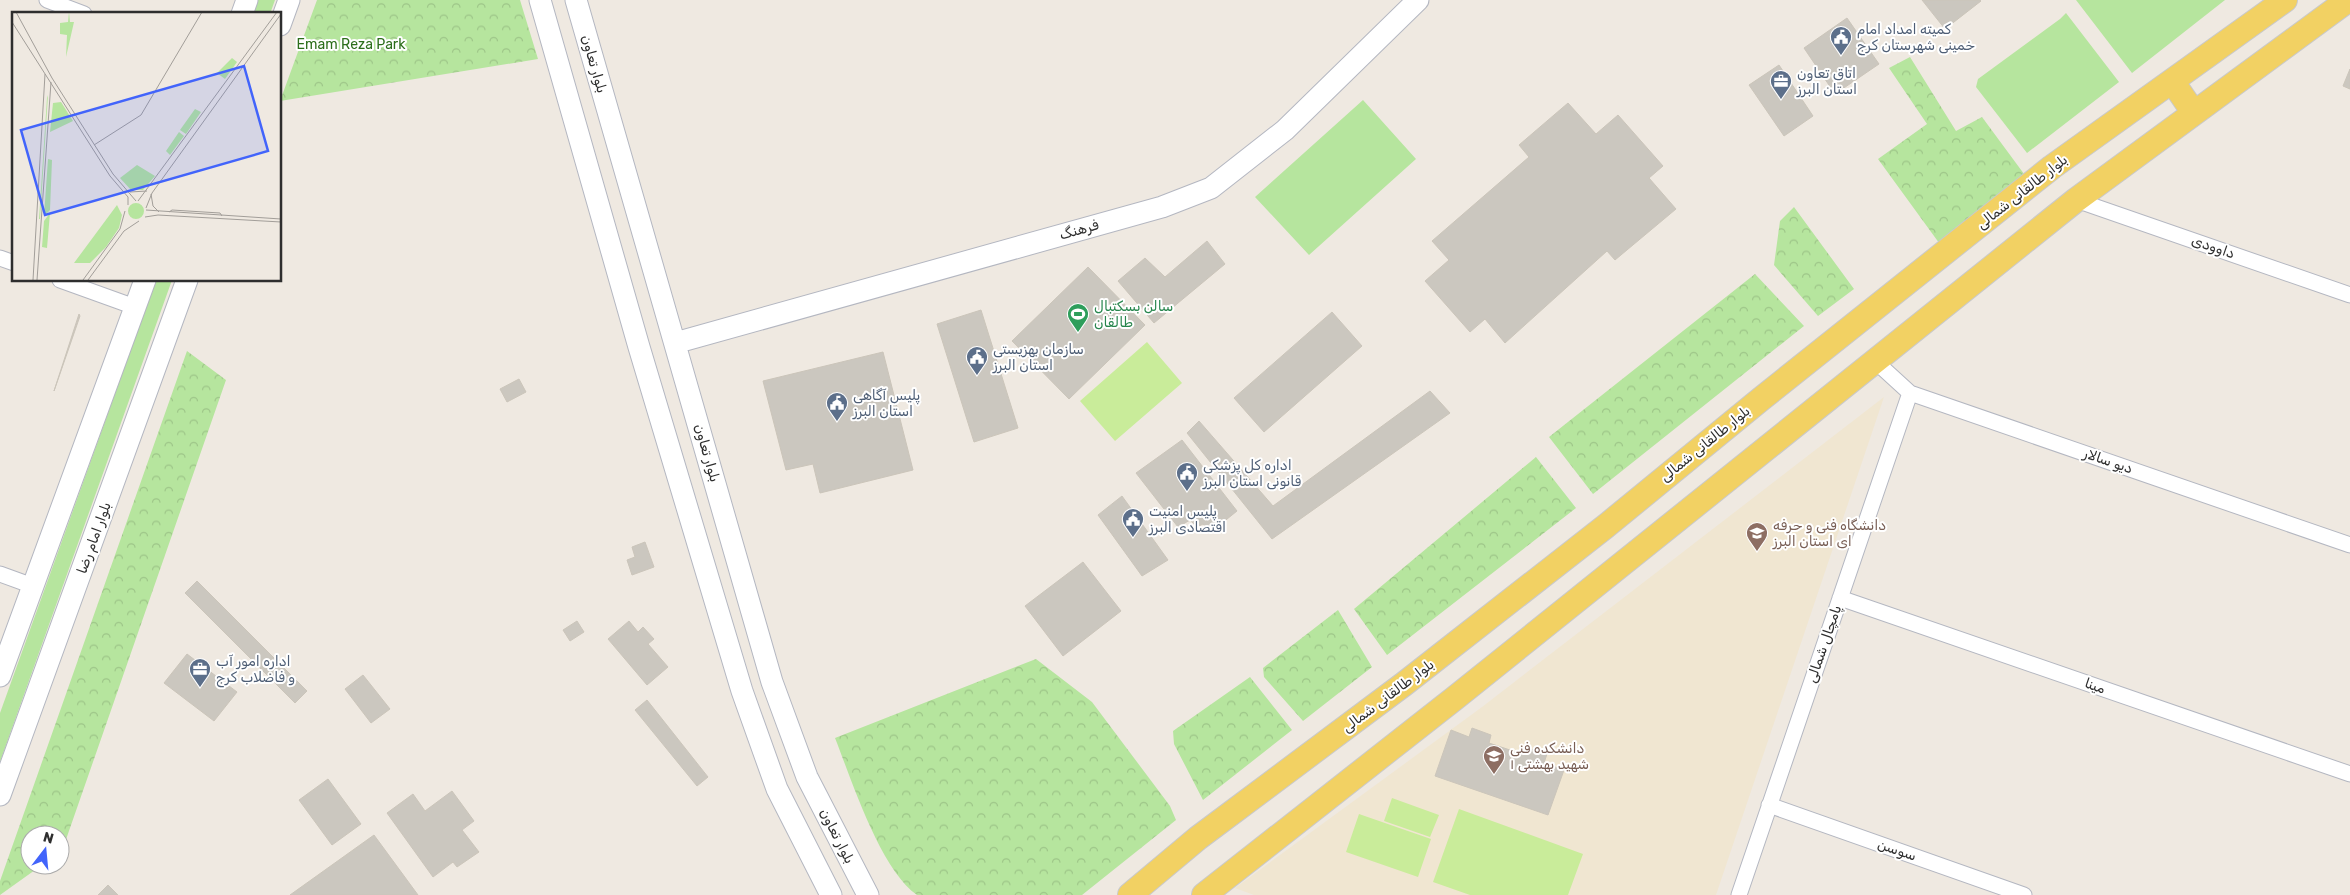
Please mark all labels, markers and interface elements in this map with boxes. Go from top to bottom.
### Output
inset map [12,12,281,281]
place label: کمیته امداد امام خمینی شهرستان کرج [1857,21,1975,56]
public building icon: کمیته امداد امام خمینی شهرستان کرج [1829,25,1853,56]
street label: بلوار تعاون [578,33,610,95]
park label: Emam Reza Park [297,36,406,53]
place label: اتاق تعاون استان البرز [1796,65,1857,98]
office icon: اتاق تعاون استان البرز [1769,69,1793,100]
street label: بلوار طالقانی شمالی [1973,151,2071,233]
street label: فرهنگ [1057,216,1101,244]
street label: داوودی [2189,232,2237,262]
place label: سالن بسکتبال طالقان [1094,298,1173,331]
sports icon: سالن بسکتبال طالقان [1066,302,1090,333]
place label: سازمان بهزیستی استان البرز [992,341,1084,374]
public building icon: سازمان بهزیستی استان البرز [965,345,989,376]
place label: پلیس آگاهی استان البرز [852,387,920,420]
public building icon: پلیس آگاهی استان البرز [825,391,849,422]
street label: بلوار طالقانی شمالی [1657,403,1753,485]
street label: بلوار تعاون [691,422,723,484]
street label: دیو سالار [2080,444,2135,477]
place label: اداره کل پزشکی قانونی استان البرز [1202,457,1301,490]
public building icon: اداره کل پزشکی قانونی استان البرز [1175,461,1199,492]
street label: بلوار امام رضا [73,500,116,577]
place label: پلیس امنیت اقتصادی البرز [1148,503,1226,536]
public building icon: پلیس امنیت اقتصادی البرز [1121,507,1145,538]
place label: دانشگاه فنی و حرفه ای استان البرز [1772,517,1886,550]
school or university icon: دانشگاه فنی و حرفه ای استان البرز [1745,521,1769,552]
street label: پامچال شمالی [1803,603,1846,685]
place label: اداره امور آب و فاضلاب کرج [216,653,295,688]
street label: بلوار طالقانی شمالی [1339,656,1437,736]
office icon: اداره امور آب و فاضلاب کرج [188,657,212,688]
street label: مینا [2082,675,2108,698]
place label: دانشکده فنی شهید بهشتی ۱ [1510,740,1589,773]
school or university icon: دانشکده فنی شهید بهشتی ۱ [1482,744,1506,775]
street label: بلوار تعاون [816,806,858,866]
north arrow [20,825,70,875]
text: N [41,828,56,848]
street label: سوسن [1875,835,1919,865]

